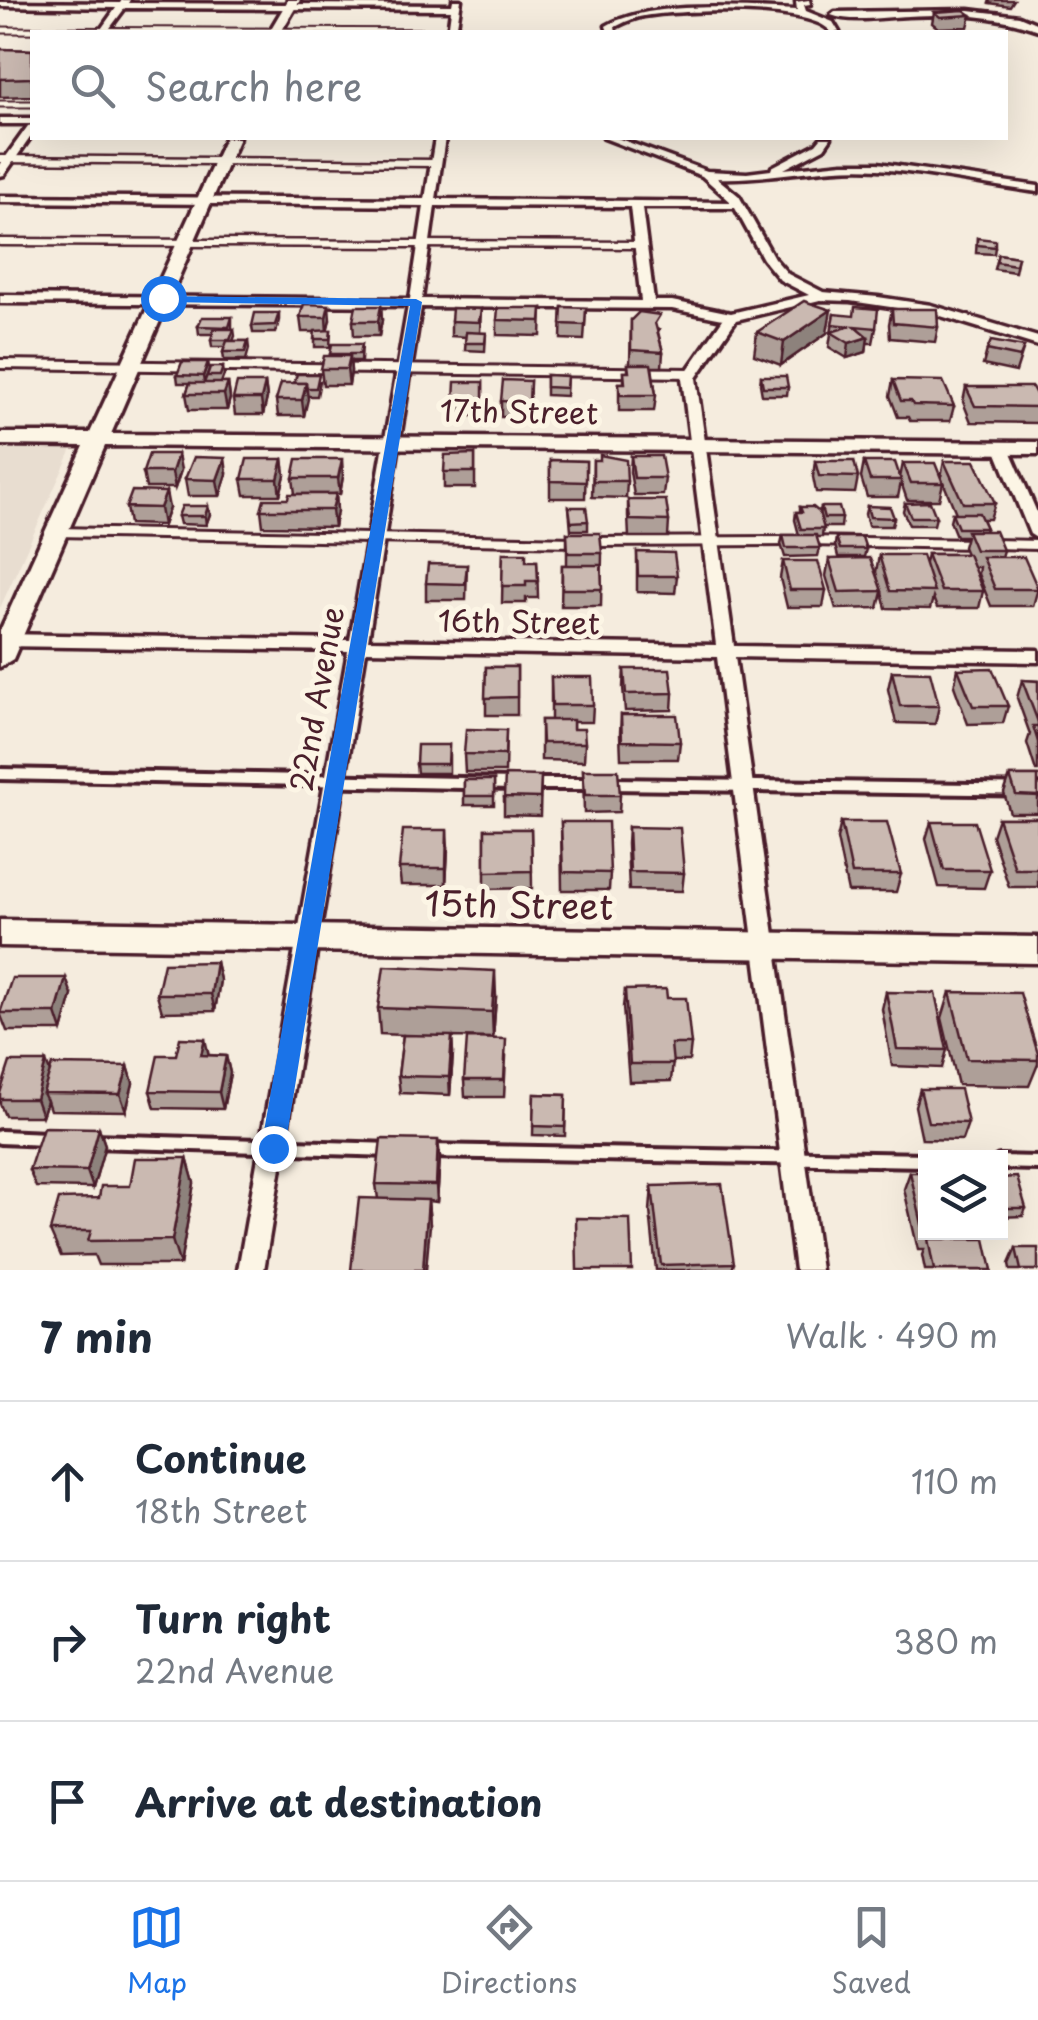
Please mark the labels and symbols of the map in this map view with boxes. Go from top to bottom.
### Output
route start [141,276,187,322]
street label: 17th Street [440,387,599,434]
street label: 16th Street [438,597,600,644]
street label: 22nd Avenue [277,603,354,794]
street label: 15th Street [424,875,614,932]
route end [251,1126,297,1172]

